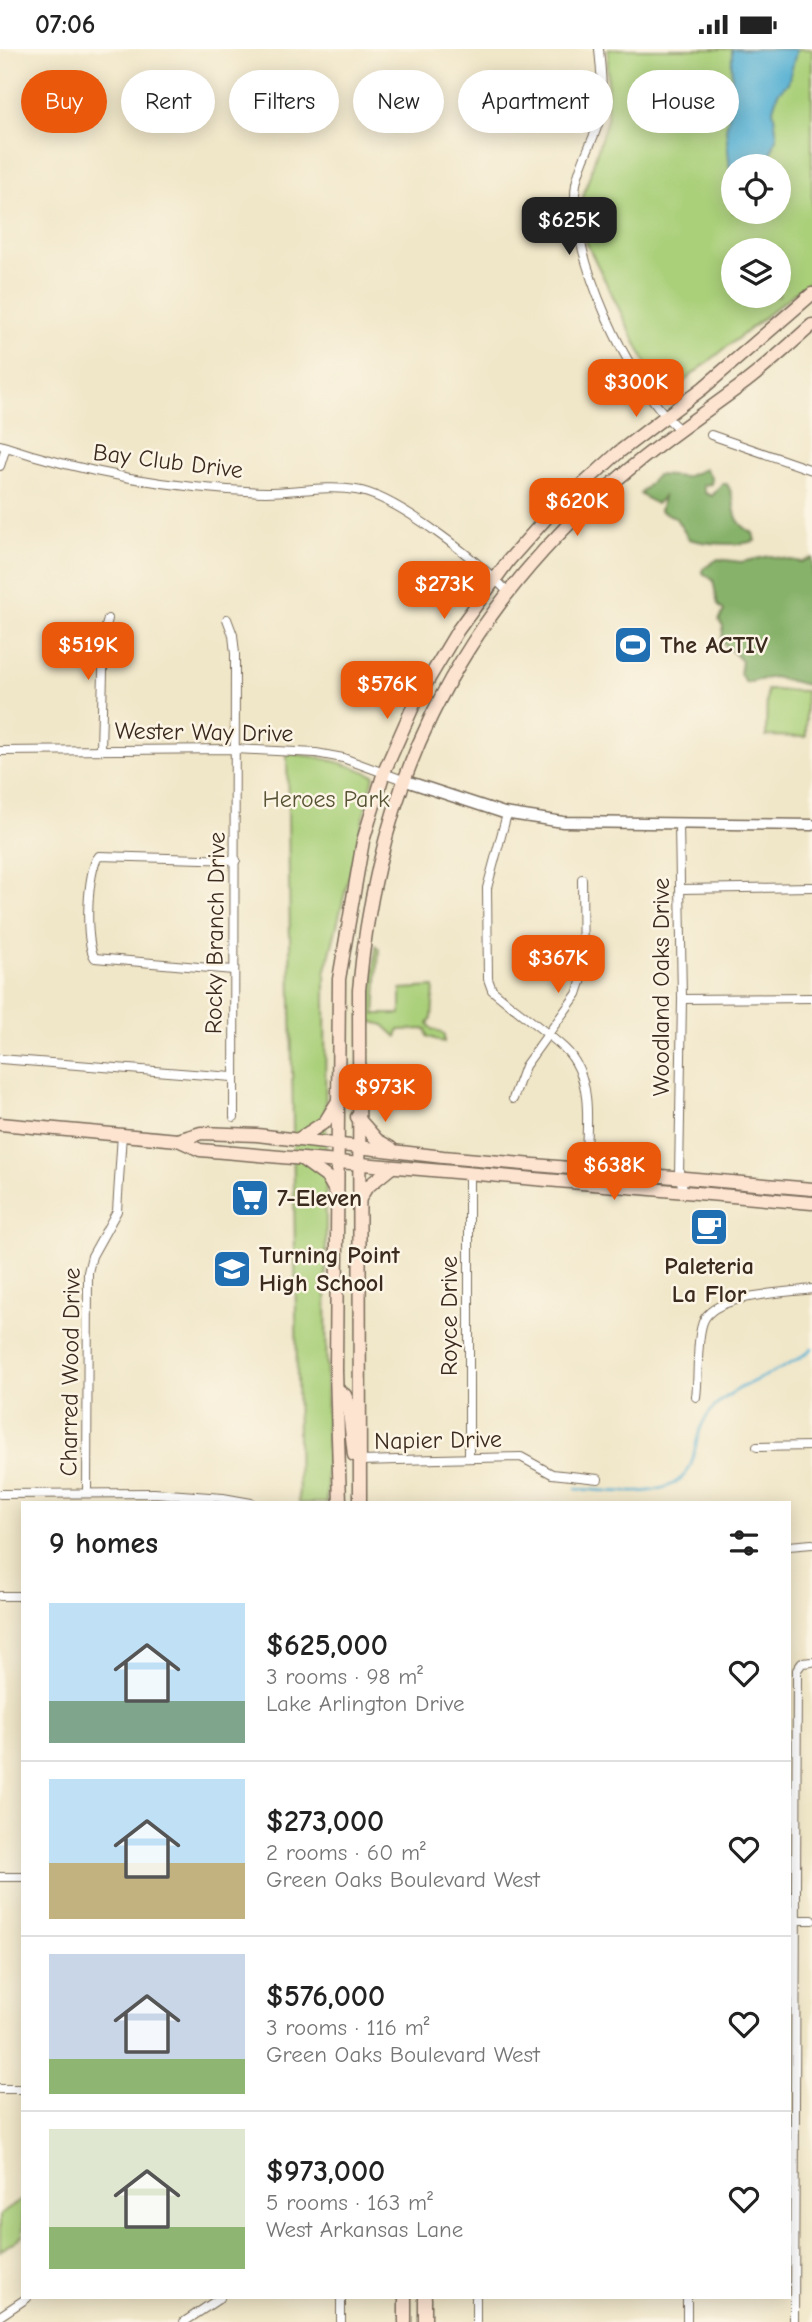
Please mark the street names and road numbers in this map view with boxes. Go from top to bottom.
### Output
street label: Bay Club Drive [91,438,245,484]
street label: Wester Way Drive [114,716,294,748]
street label: Rocky Branch Drive [199,832,231,1034]
street label: Woodland Oaks Drive [647,878,675,1096]
street label: Royce Drive [435,1256,463,1376]
street label: Charred Wood Drive [54,1267,86,1477]
street label: Napier Drive [374,1425,502,1455]

